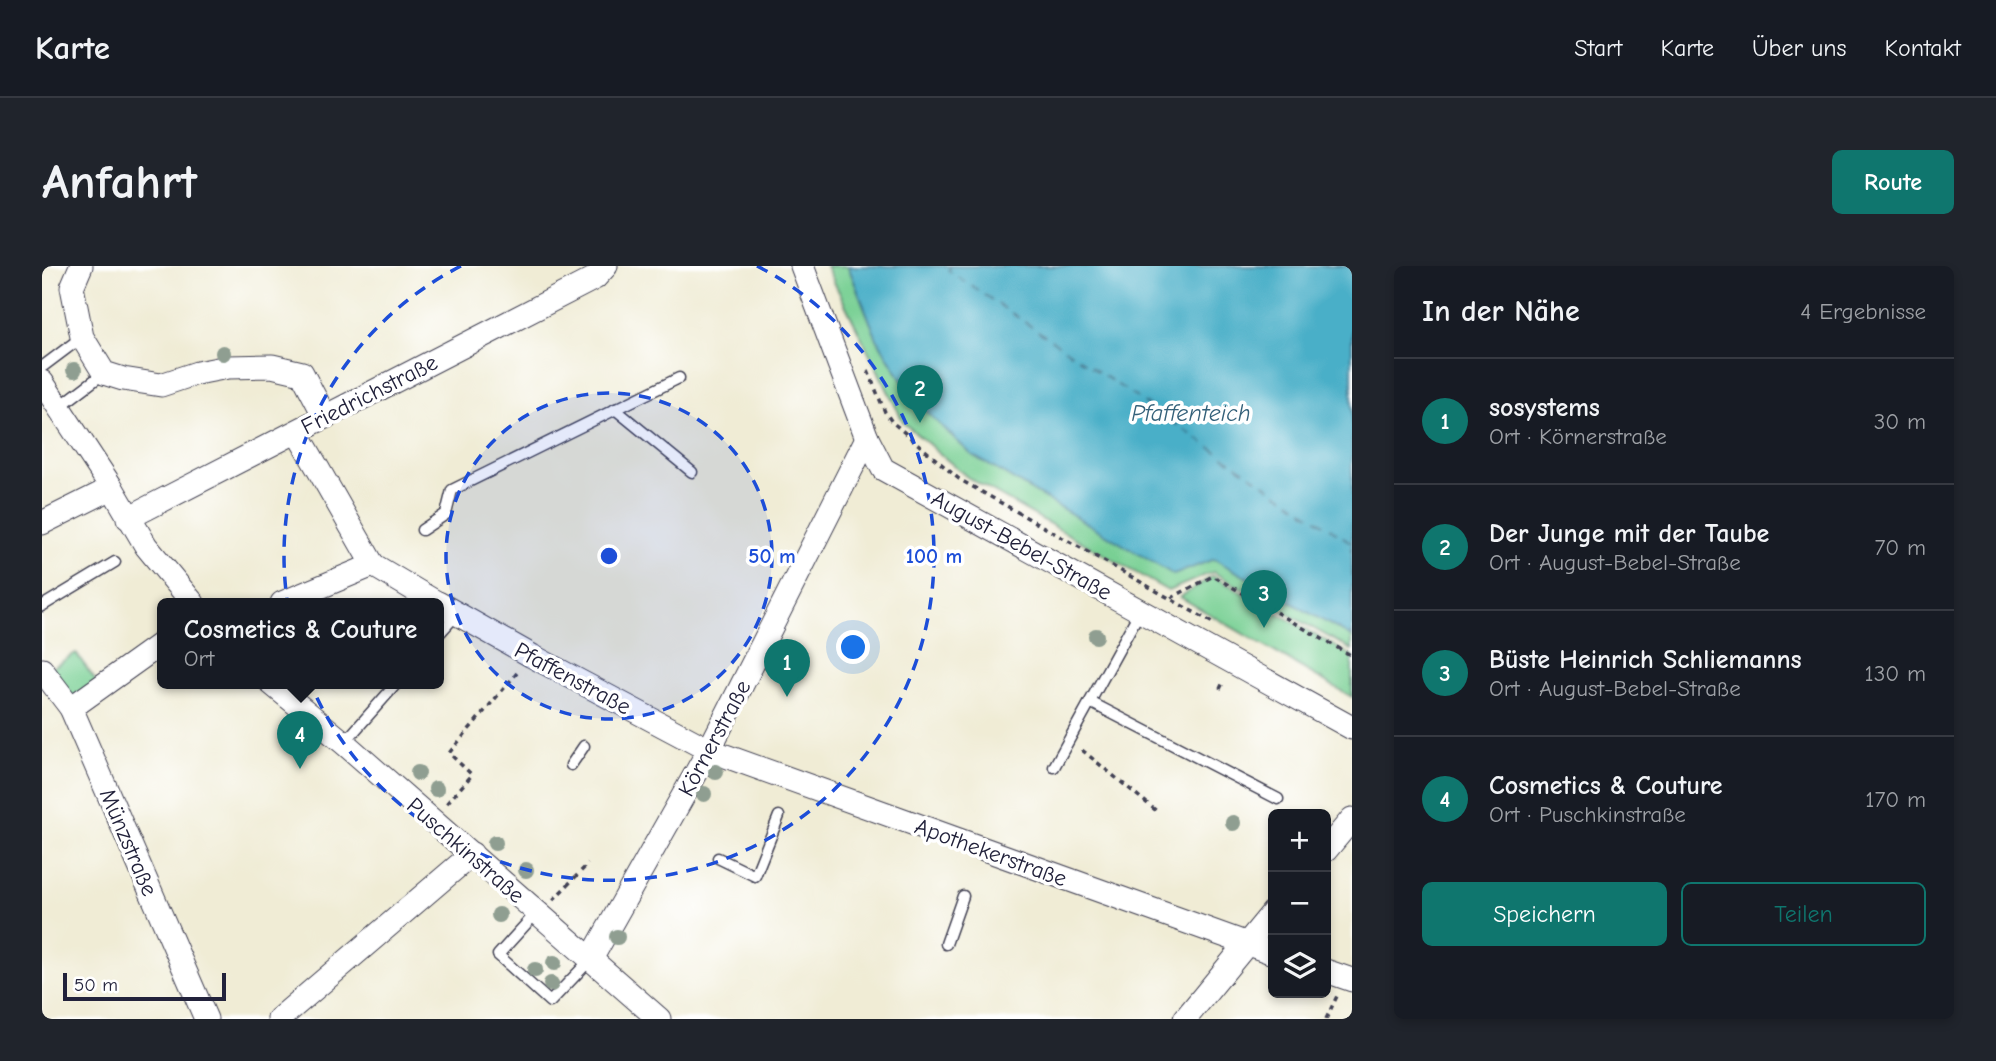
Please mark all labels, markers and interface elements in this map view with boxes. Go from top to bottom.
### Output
text: Karte [35,29,110,67]
text: Start [1574,34,1622,62]
text: Karte [1660,34,1714,62]
text: Über uns [1752,34,1847,62]
text: Kontakt [1885,34,1961,62]
button: Route [1832,150,1954,214]
text: Anfahrt [42,154,197,210]
text: In der Nähe [1422,294,1580,329]
text: 4 Ergebnisse [1800,298,1926,325]
street label: Friedrichstraße [297,348,442,440]
pin: 2 [897,365,943,423]
text: sosystems [1489,393,1600,423]
water label: Pfaffenteich [1131,399,1251,427]
text: 1 [1440,408,1450,435]
text: 30 m [1874,408,1926,435]
text: Ort · Körnerstraße [1489,423,1667,450]
street label: August-Bebel-Straße [927,485,1117,606]
text: Der Junge mit der Taube [1489,519,1769,549]
text: 2 [1439,534,1451,561]
text: 70 m [1874,534,1926,561]
centre of rings [597,544,621,568]
text: 50 m [748,544,796,568]
text: 100 m [906,544,962,568]
text: Ort · August-Bebel-Straße [1489,549,1741,576]
pin: 3 [1241,570,1287,628]
popup [157,598,444,689]
text: Cosmetics & Couture [184,615,417,645]
your location [836,630,870,664]
street label: Pfaffenstraße [510,637,636,720]
pin: 1 [764,639,810,697]
text: Ort [184,645,214,672]
text: Büste Heinrich Schliemanns [1489,645,1802,675]
text: 3 [1439,660,1451,687]
text: 130 m [1865,660,1926,687]
street label: Körnerstraße [673,675,756,801]
text: Ort · August-Bebel-Straße [1489,675,1741,702]
pin: 4 [277,711,323,769]
text: Cosmetics & Couture [1489,771,1722,801]
street label: Münzstraße [94,784,163,900]
text: 4 [1440,786,1450,813]
text: 170 m [1865,786,1926,813]
street label: Puschkinstraße [401,792,530,909]
text: Ort · Puschkinstraße [1489,801,1686,828]
map controls [1268,809,1331,998]
button: + [1268,809,1331,872]
street label: Apothekerstraße [911,812,1070,892]
button: − [1268,872,1331,935]
button: Speichern [1422,882,1667,946]
button: Teilen [1681,882,1926,946]
button: layers [1268,935,1331,998]
scale bar [63,970,226,1002]
text: 50 m [74,974,118,996]

